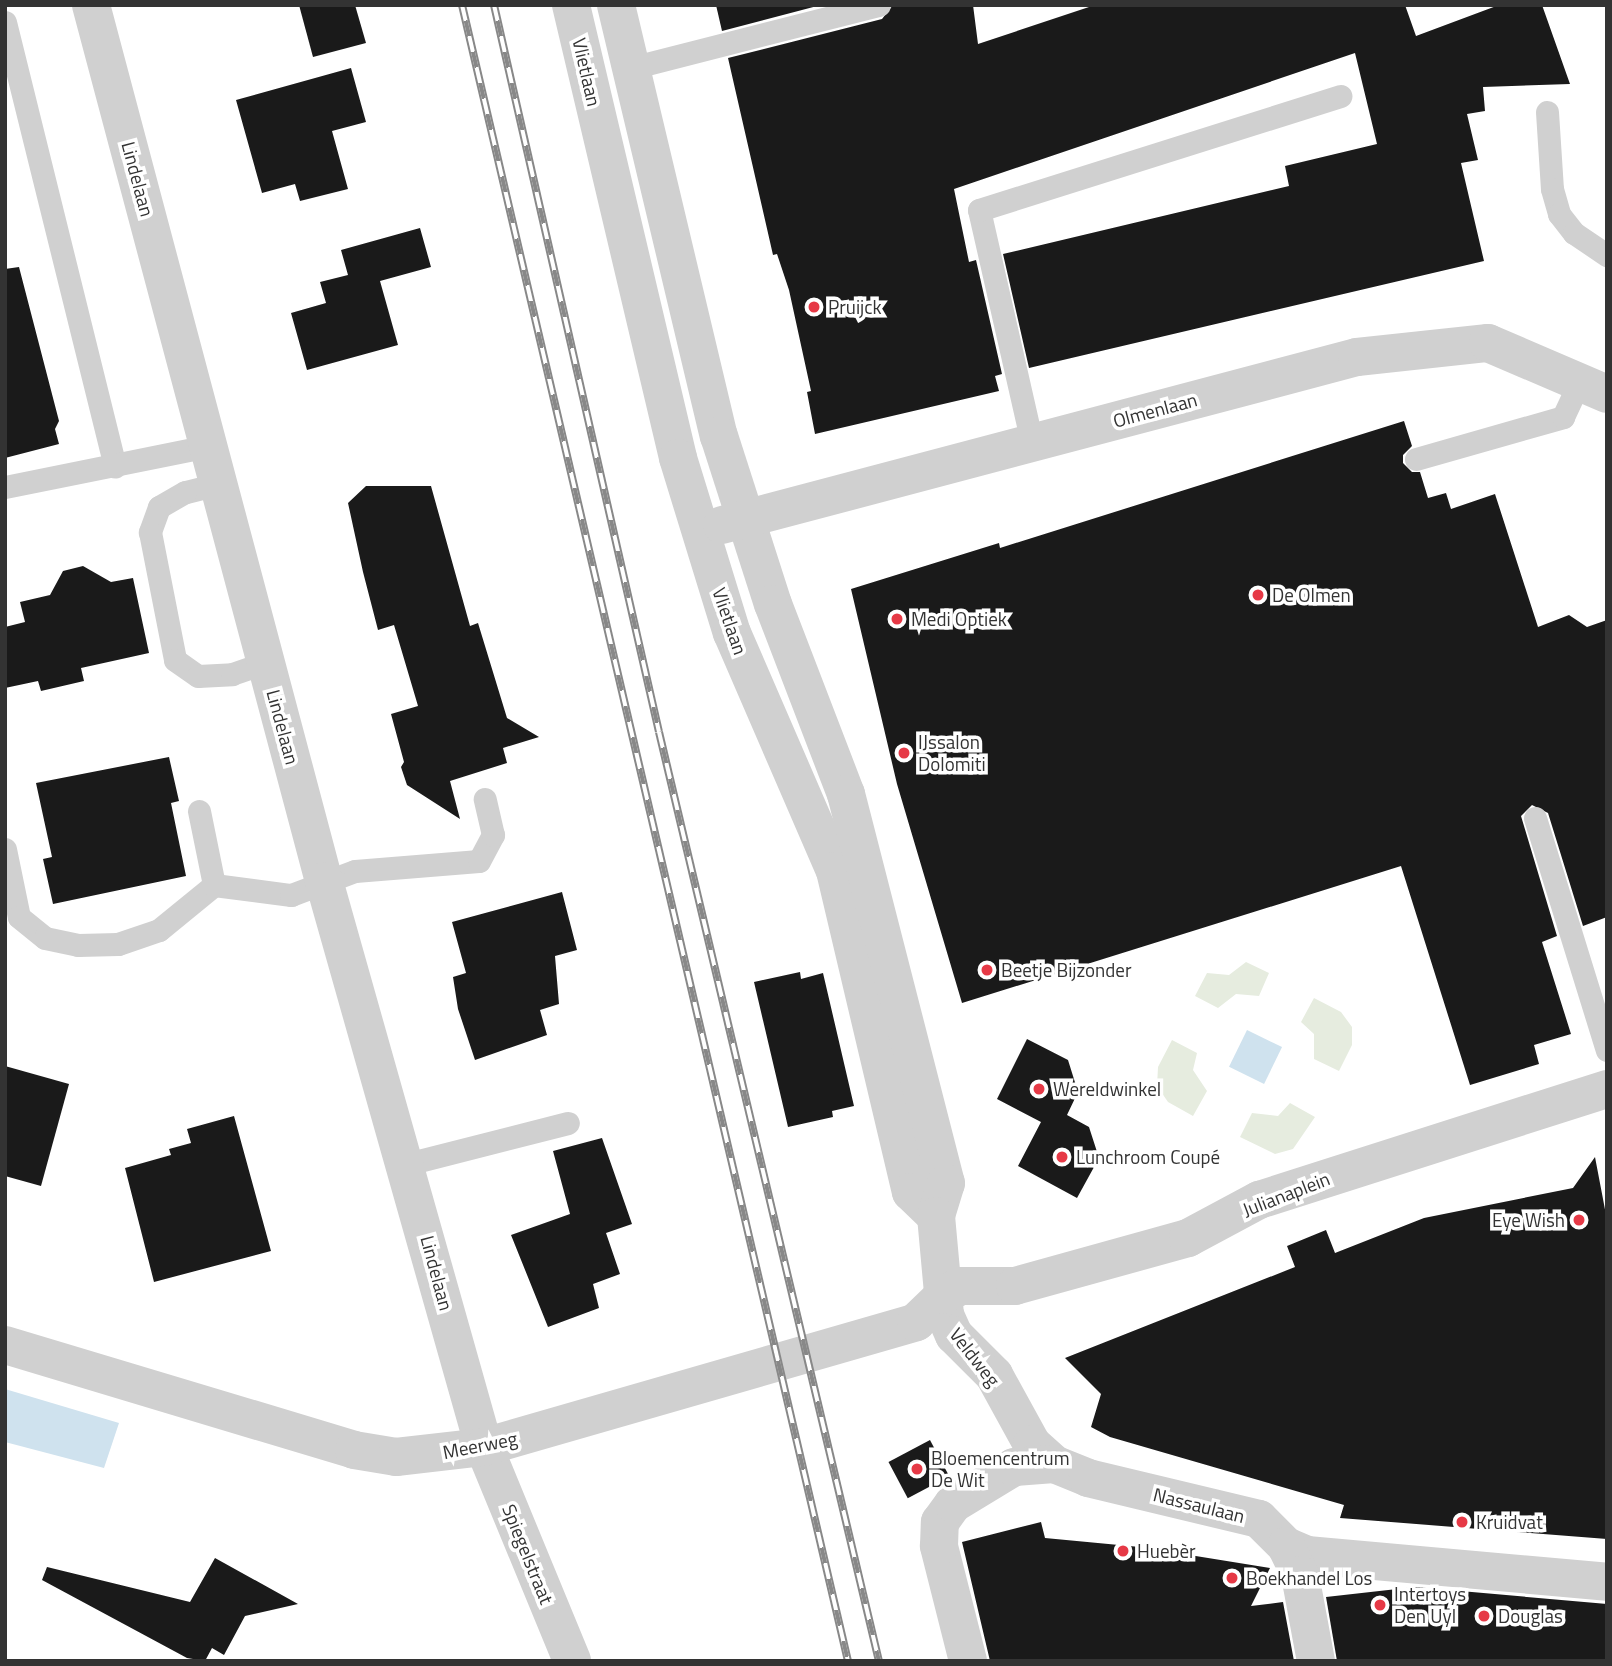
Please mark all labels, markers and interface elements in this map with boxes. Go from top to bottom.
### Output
street label: Vlietlaan [568,36,606,108]
street label: Lindelaan [117,139,159,219]
place label: Pruijck [828,296,882,318]
marker: Pruijck [806,299,822,315]
street label: Olmenlaan [1110,388,1200,432]
street label: Vlietlaan [708,584,752,658]
place label: De Olmen [1272,584,1351,606]
marker: De Olmen [1250,587,1266,603]
place label: Medi Optiek [911,608,1007,630]
marker: Medi Optiek [889,611,905,627]
street label: Lindelaan [262,687,304,767]
place label: IJssalon Dolomiti [918,731,986,775]
marker: IJssalon Dolomiti [896,745,912,761]
place label: Beetje Bijzonder [1001,959,1132,981]
marker: Beetje Bijzonder [979,962,995,978]
place label: Wereldwinkel [1053,1078,1161,1100]
marker: Wereldwinkel [1031,1081,1047,1097]
place label: Lunchroom Coupé [1076,1146,1220,1168]
marker: Lunchroom Coupé [1054,1149,1070,1165]
street label: Julianaplein [1239,1167,1333,1221]
place label: Eye Wish [1492,1209,1565,1231]
marker: Eye Wish [1571,1212,1587,1228]
street label: Lindelaan [416,1233,458,1313]
street label: Veldweg [945,1323,1005,1391]
street label: Meerweg [441,1427,519,1463]
place label: Bloemencentrum De Wit [931,1447,1070,1491]
marker: Bloemencentrum De Wit [909,1461,925,1477]
street label: Nassaulaan [1151,1483,1247,1527]
street label: Spiegelstraat [498,1501,558,1607]
place label: Kruidvat [1476,1511,1543,1533]
marker: Kruidvat [1454,1514,1470,1530]
place label: Huebèr [1137,1540,1196,1562]
marker: Huebèr [1115,1543,1131,1559]
place label: Boekhandel Los [1246,1567,1372,1589]
marker: Boekhandel Los [1224,1570,1240,1586]
place label: Intertoys Den Uyl [1394,1583,1466,1627]
marker: Intertoys Den Uyl [1372,1597,1388,1613]
place label: Douglas [1498,1605,1563,1627]
marker: Douglas [1476,1608,1492,1624]

